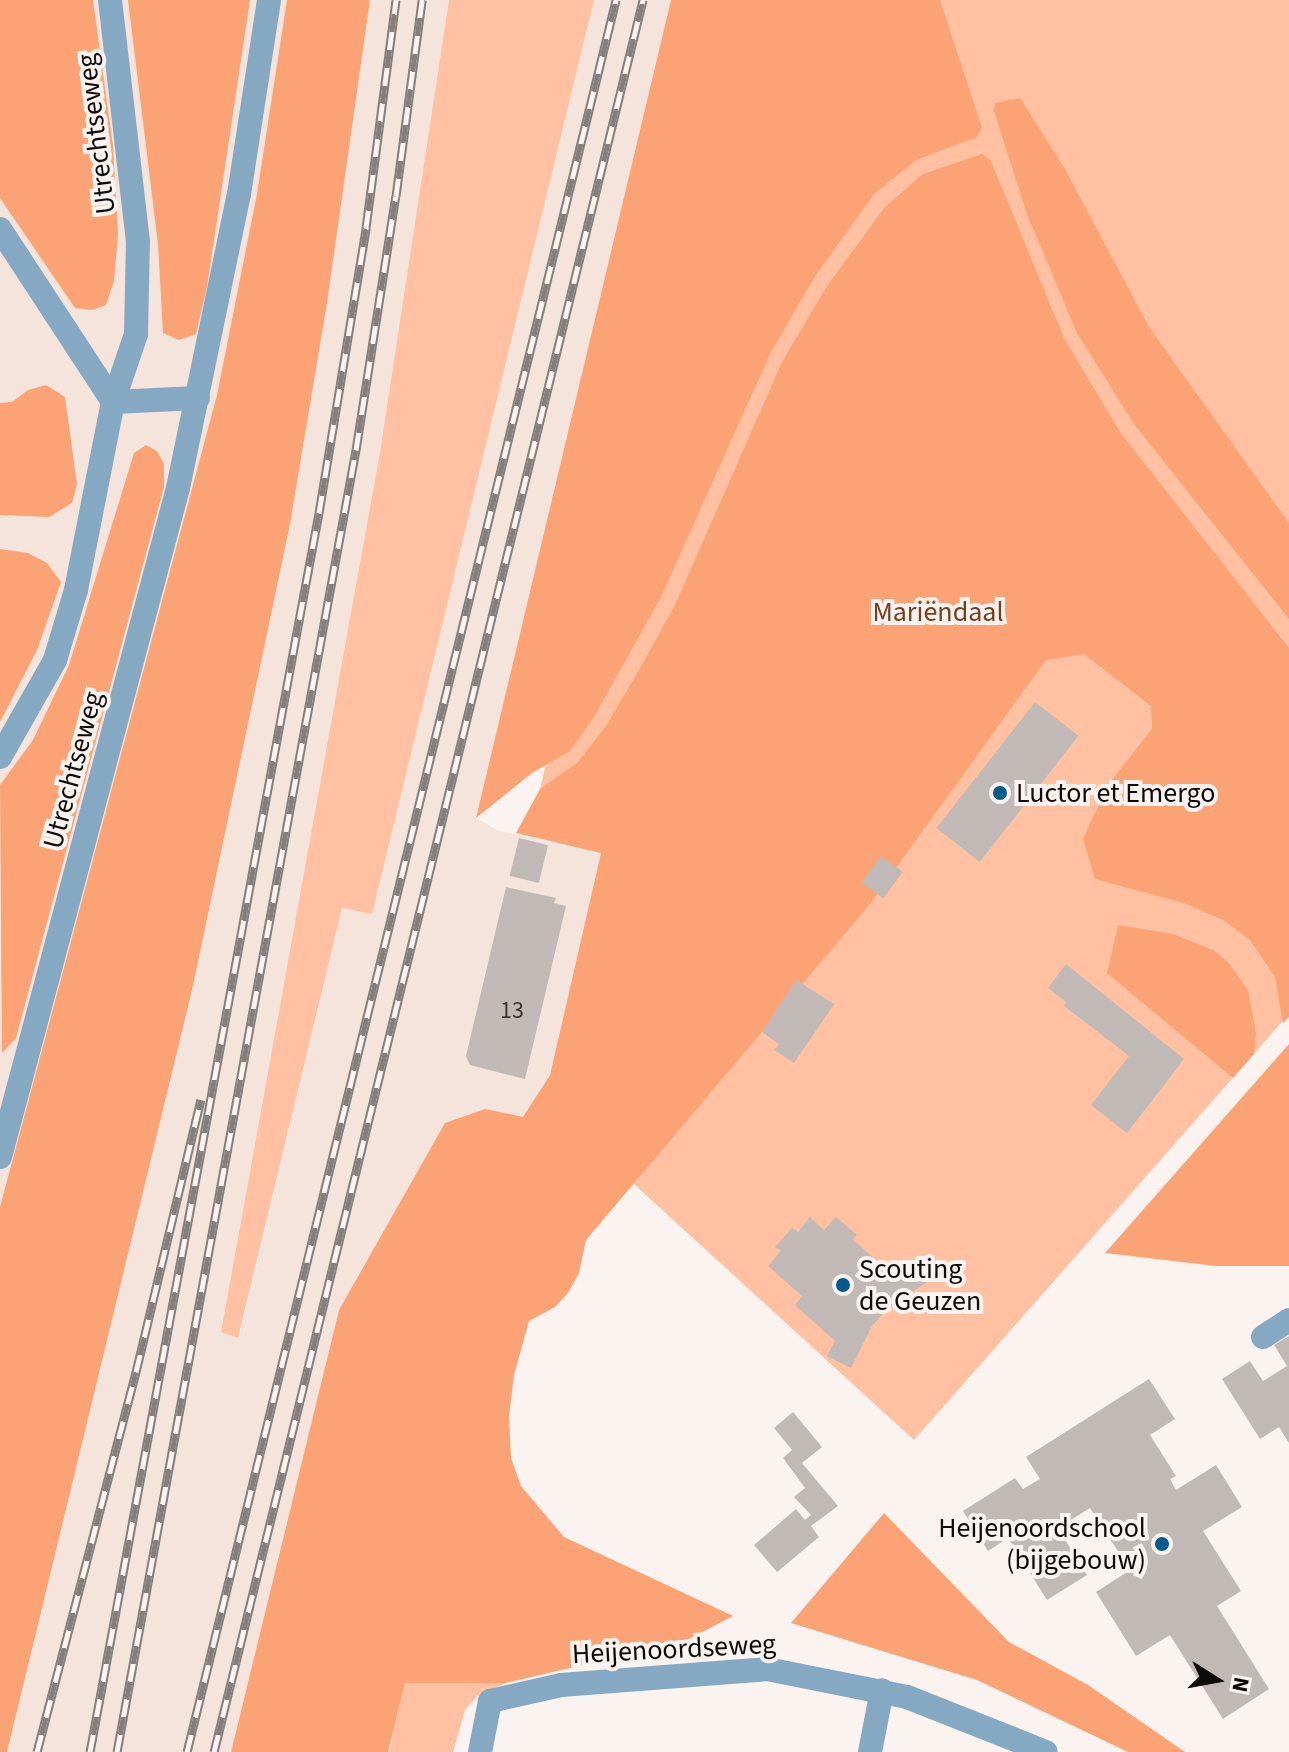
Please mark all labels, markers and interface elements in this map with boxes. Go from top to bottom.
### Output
street label: Utrechtseweg [69,52,123,216]
park label: Mariëndaal [872,595,1004,629]
street label: Utrechtseweg [36,688,110,852]
place label: Luctor et Emergo [1016,776,1215,810]
marker: Luctor et Emergo [991,784,1009,802]
house number: 13 [500,997,524,1025]
place label: Scouting de Geuzen [859,1252,981,1318]
marker: Scouting de Geuzen [834,1276,852,1294]
place label: Heijenoordschool (bijgebouw) [938,1511,1146,1577]
marker: Heijenoordschool (bijgebouw) [1153,1535,1171,1553]
street label: Heijenoordseweg [571,1627,777,1671]
north arrow [1177,1640,1257,1720]
text: N [1223,1674,1258,1695]

